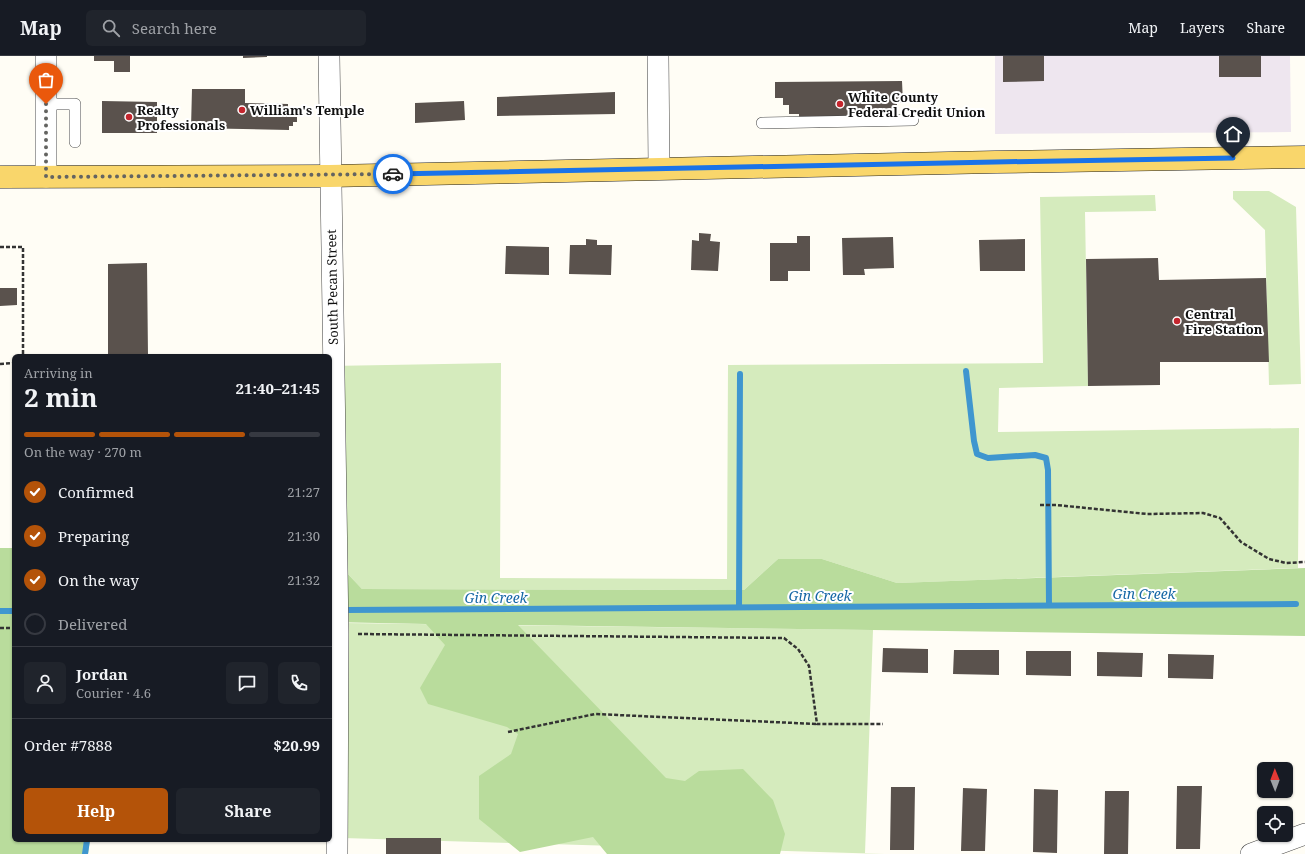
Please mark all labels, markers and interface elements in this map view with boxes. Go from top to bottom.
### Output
search box [86,10,366,46]
text: Map [20,15,62,41]
icon: search [100,17,122,39]
text: Search here [132,18,217,38]
text: Map [1128,18,1158,37]
text: Layers [1180,18,1225,37]
text: Share [1247,18,1285,37]
pin [29,63,63,104]
icon: bag [35,69,57,91]
place label: White County Federal Credit Union [848,88,986,121]
marker: White County Federal Credit Union [835,99,845,109]
place label: Realty Professionals [137,101,225,134]
place label: William's Temple [250,101,364,119]
marker: William's Temple [237,105,247,115]
marker: Realty Professionals [124,112,134,122]
pin [1216,117,1250,158]
icon: home [1222,123,1244,145]
courier [373,154,413,194]
icon: car [382,163,404,185]
street label: South Pecan Street [322,229,342,345]
place label: Central Fire Station [1185,305,1263,338]
marker: Central Fire Station [1172,316,1182,326]
text: Arriving in [24,364,93,382]
text: 21:40–21:45 [236,378,320,398]
text: 2 min [24,379,98,415]
text: On the way · 270 m [24,443,142,461]
icon: check [24,481,46,503]
text: Confirmed [58,482,134,502]
text: 21:27 [287,483,320,501]
icon: check [24,525,46,547]
text: Preparing [58,526,129,546]
text: 21:30 [287,527,320,545]
icon: check [24,569,46,591]
text: On the way [58,570,139,590]
text: 21:32 [287,571,320,589]
water label: Gin Creek [1112,584,1177,603]
water label: Gin Creek [788,586,853,605]
water label: Gin Creek [464,588,529,607]
text: Delivered [58,614,127,634]
button: person [24,662,66,704]
button: chat [226,662,268,704]
button: phone [278,662,320,704]
text: Jordan [76,664,128,684]
text: Courier · 4.6 [76,684,151,702]
text: Order #7888 [24,735,112,755]
text: $20.99 [273,735,320,755]
north arrow [1257,762,1293,798]
map controls [1257,762,1293,842]
button: Help [24,788,168,834]
button: Share [176,788,320,834]
button: locate [1257,806,1293,842]

